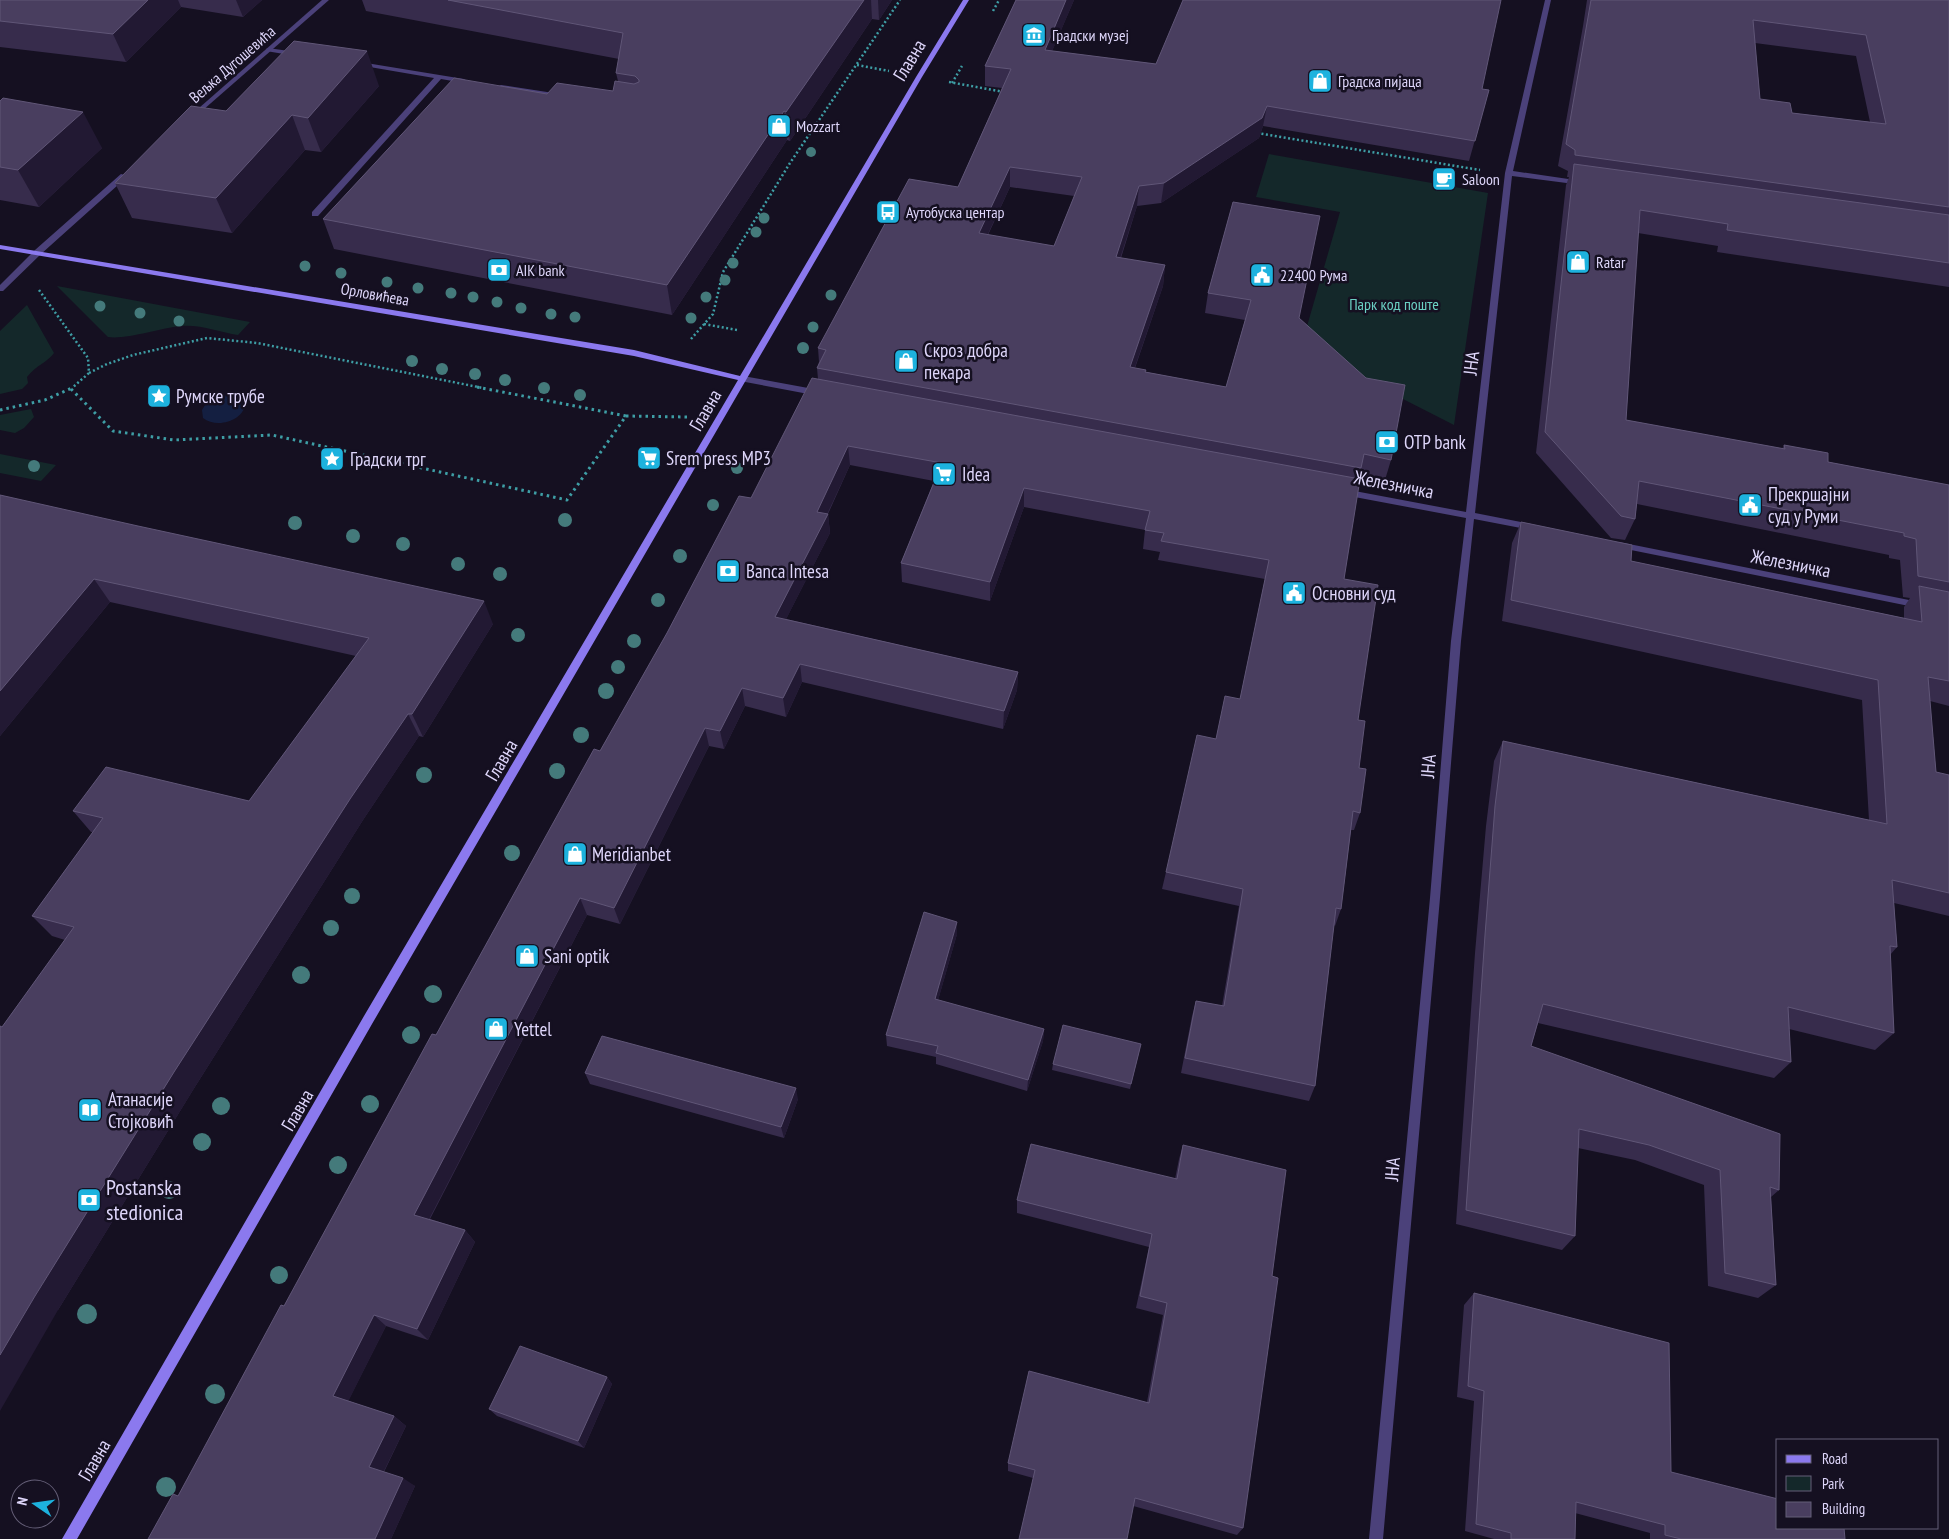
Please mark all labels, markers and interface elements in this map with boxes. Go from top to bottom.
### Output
street label: Вељка Дугошевића [185,21,279,107]
museum icon: Градски музеј [1021,22,1047,48]
place label: Градски музеј [1052,25,1129,45]
street label: Главна [887,35,931,85]
shop icon: Градска пијаца [1307,68,1333,94]
place label: Градска пијаца [1338,71,1422,91]
shop icon: Mozzart [766,113,792,139]
place label: Mozzart [796,116,841,136]
cafe icon: Saloon [1431,166,1457,192]
place label: Saloon [1462,169,1500,189]
bus stop icon: Аутобуска центар [875,199,901,225]
place label: Аутобуска центар [906,202,1005,222]
shop icon: Ratar [1565,249,1591,275]
place label: Ratar [1596,252,1626,272]
bank icon: AIK bank [486,257,512,283]
place label: AIK bank [516,260,566,280]
public building icon: 22400 Рума [1249,262,1275,288]
place label: 22400 Рума [1280,265,1347,285]
street label: Орловићева [339,278,411,310]
park label: Парк код поште [1349,294,1439,314]
place label: Скроз добра пекара [924,338,1008,384]
shop icon: Скроз добра пекара [893,348,919,374]
street label: ЈНА [1458,350,1484,377]
place icon: Румске трубе [146,383,172,409]
place label: Румске трубе [176,384,265,408]
street label: Главна [684,385,726,435]
bank icon: OTP bank [1374,429,1400,455]
place label: OTP bank [1404,430,1466,454]
supermarket icon: Srem press MP3 [636,445,662,471]
place icon: Градски трг [319,446,345,472]
place label: Srem press MP3 [666,446,771,470]
place label: Градски трг [350,447,426,471]
supermarket icon: Idea [931,461,957,487]
place label: Idea [962,462,990,486]
street label: Железничка [1351,464,1436,503]
place label: Прекршајни суд у Руми [1768,482,1849,528]
public building icon: Прекршајни суд у Руми [1737,492,1763,518]
street label: Железничка [1748,543,1833,582]
bank icon: Banca Intesa [715,558,741,584]
place label: Banca Intesa [746,559,829,583]
public building icon: Основни суд [1281,580,1307,606]
place label: Основни суд [1312,581,1396,605]
street label: Главна [480,735,522,785]
street label: ЈНА [1415,753,1441,780]
shop icon: Meridianbet [562,841,588,867]
place label: Meridianbet [592,842,672,866]
shop icon: Sani optik [514,943,540,969]
place label: Sani optik [544,944,610,968]
shop icon: Yettel [483,1016,509,1042]
place label: Yettel [514,1017,552,1041]
street label: Главна [276,1085,318,1135]
place label: Атанасије Стојковић [108,1087,174,1133]
library icon: Атанасије Стојковић [77,1097,103,1123]
street label: ЈНА [1379,1156,1405,1183]
place label: Postanska stedionica [106,1173,183,1226]
bank icon: Postanska stedionica [76,1187,102,1213]
street label: Главна [73,1435,115,1485]
legend [1776,1439,1939,1529]
text: Road [1822,1449,1848,1468]
text: Park [1822,1474,1844,1493]
north arrow [10,1479,60,1529]
text: N [13,1495,32,1507]
text: Building [1822,1499,1865,1518]

